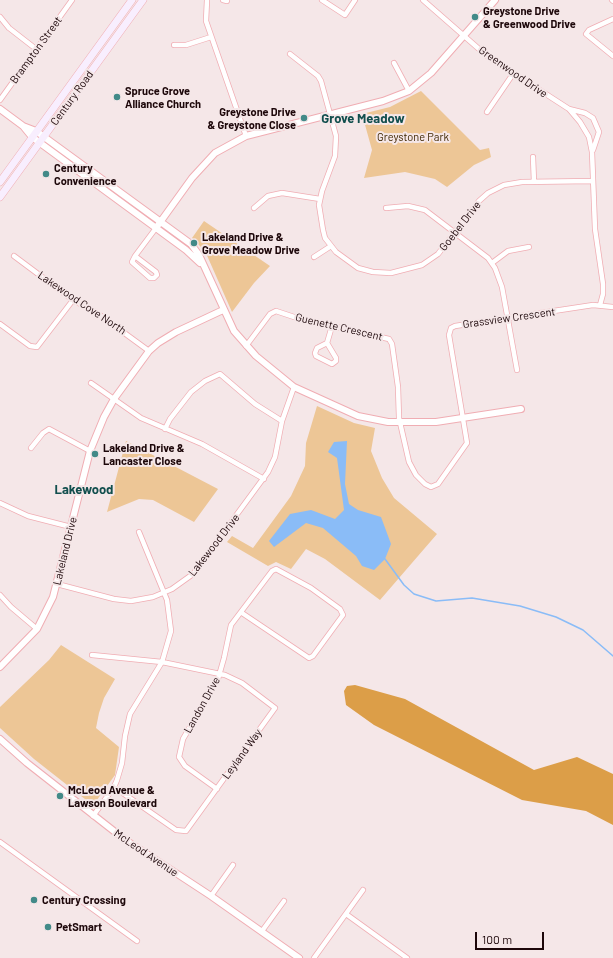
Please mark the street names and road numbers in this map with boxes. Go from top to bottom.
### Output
street label: Brampton Street [7,14,65,86]
street label: Greenwood Drive [476,43,550,101]
street label: Century Road [48,68,96,128]
street label: Goebel Drive [436,198,484,254]
street label: Lakewood Cove North [35,268,129,338]
street label: Grassview Crescent [462,305,556,331]
street label: Guenette Crescent [294,311,384,343]
street label: Lakewood Drive [186,511,242,579]
street label: Lakeland Drive [50,516,80,586]
street label: Landon Drive [181,675,223,735]
street label: Leyland Way [219,726,265,782]
street label: McLeod Avenue [111,827,181,879]

